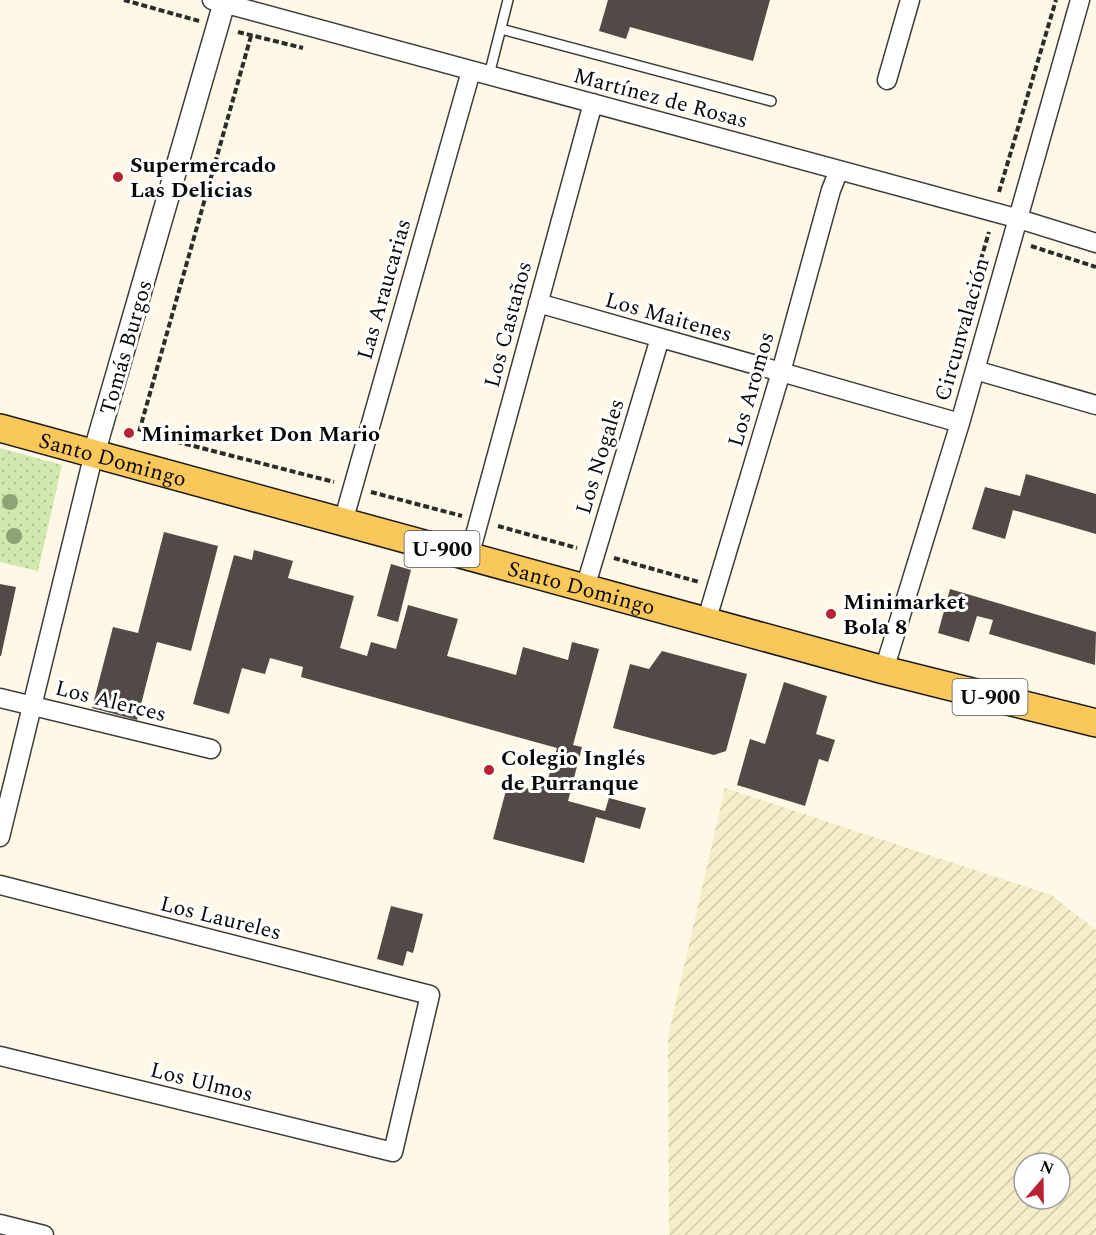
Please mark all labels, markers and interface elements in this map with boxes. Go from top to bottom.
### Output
street label: Martínez de Rosas [570,59,752,138]
place label: Supermercado Las Delicias [130,149,276,207]
marker: Supermercado Las Delicias [111,170,125,184]
street label: Las Araucarias [349,215,420,364]
street label: Circunvalación [926,254,999,405]
street label: Los Castaños [476,258,541,391]
street label: Tomás Burgos [91,276,161,419]
street label: Los Maitenes [601,284,736,351]
street label: Los Aromos [719,328,784,451]
street label: Los Nogales [567,395,634,518]
place label: Minimarket Don Mario [141,418,380,451]
street label: Santo Domingo [35,424,190,496]
marker: Minimarket Don Mario [122,426,136,440]
road number: U-900 [404,531,480,567]
street label: Santo Domingo [504,553,659,625]
place label: Minimarket Bola 8 [843,586,966,644]
marker: Minimarket Bola 8 [824,607,838,621]
street label: Los Alerces [52,672,170,731]
road number: U-900 [952,679,1028,715]
place label: Colegio Inglés de Purranque [501,742,646,800]
marker: Colegio Inglés de Purranque [482,763,496,777]
street label: Los Laureles [157,887,285,949]
street label: Los Ulmos [147,1054,257,1111]
north arrow [1012,1151,1072,1211]
text: N [1037,1154,1057,1181]

